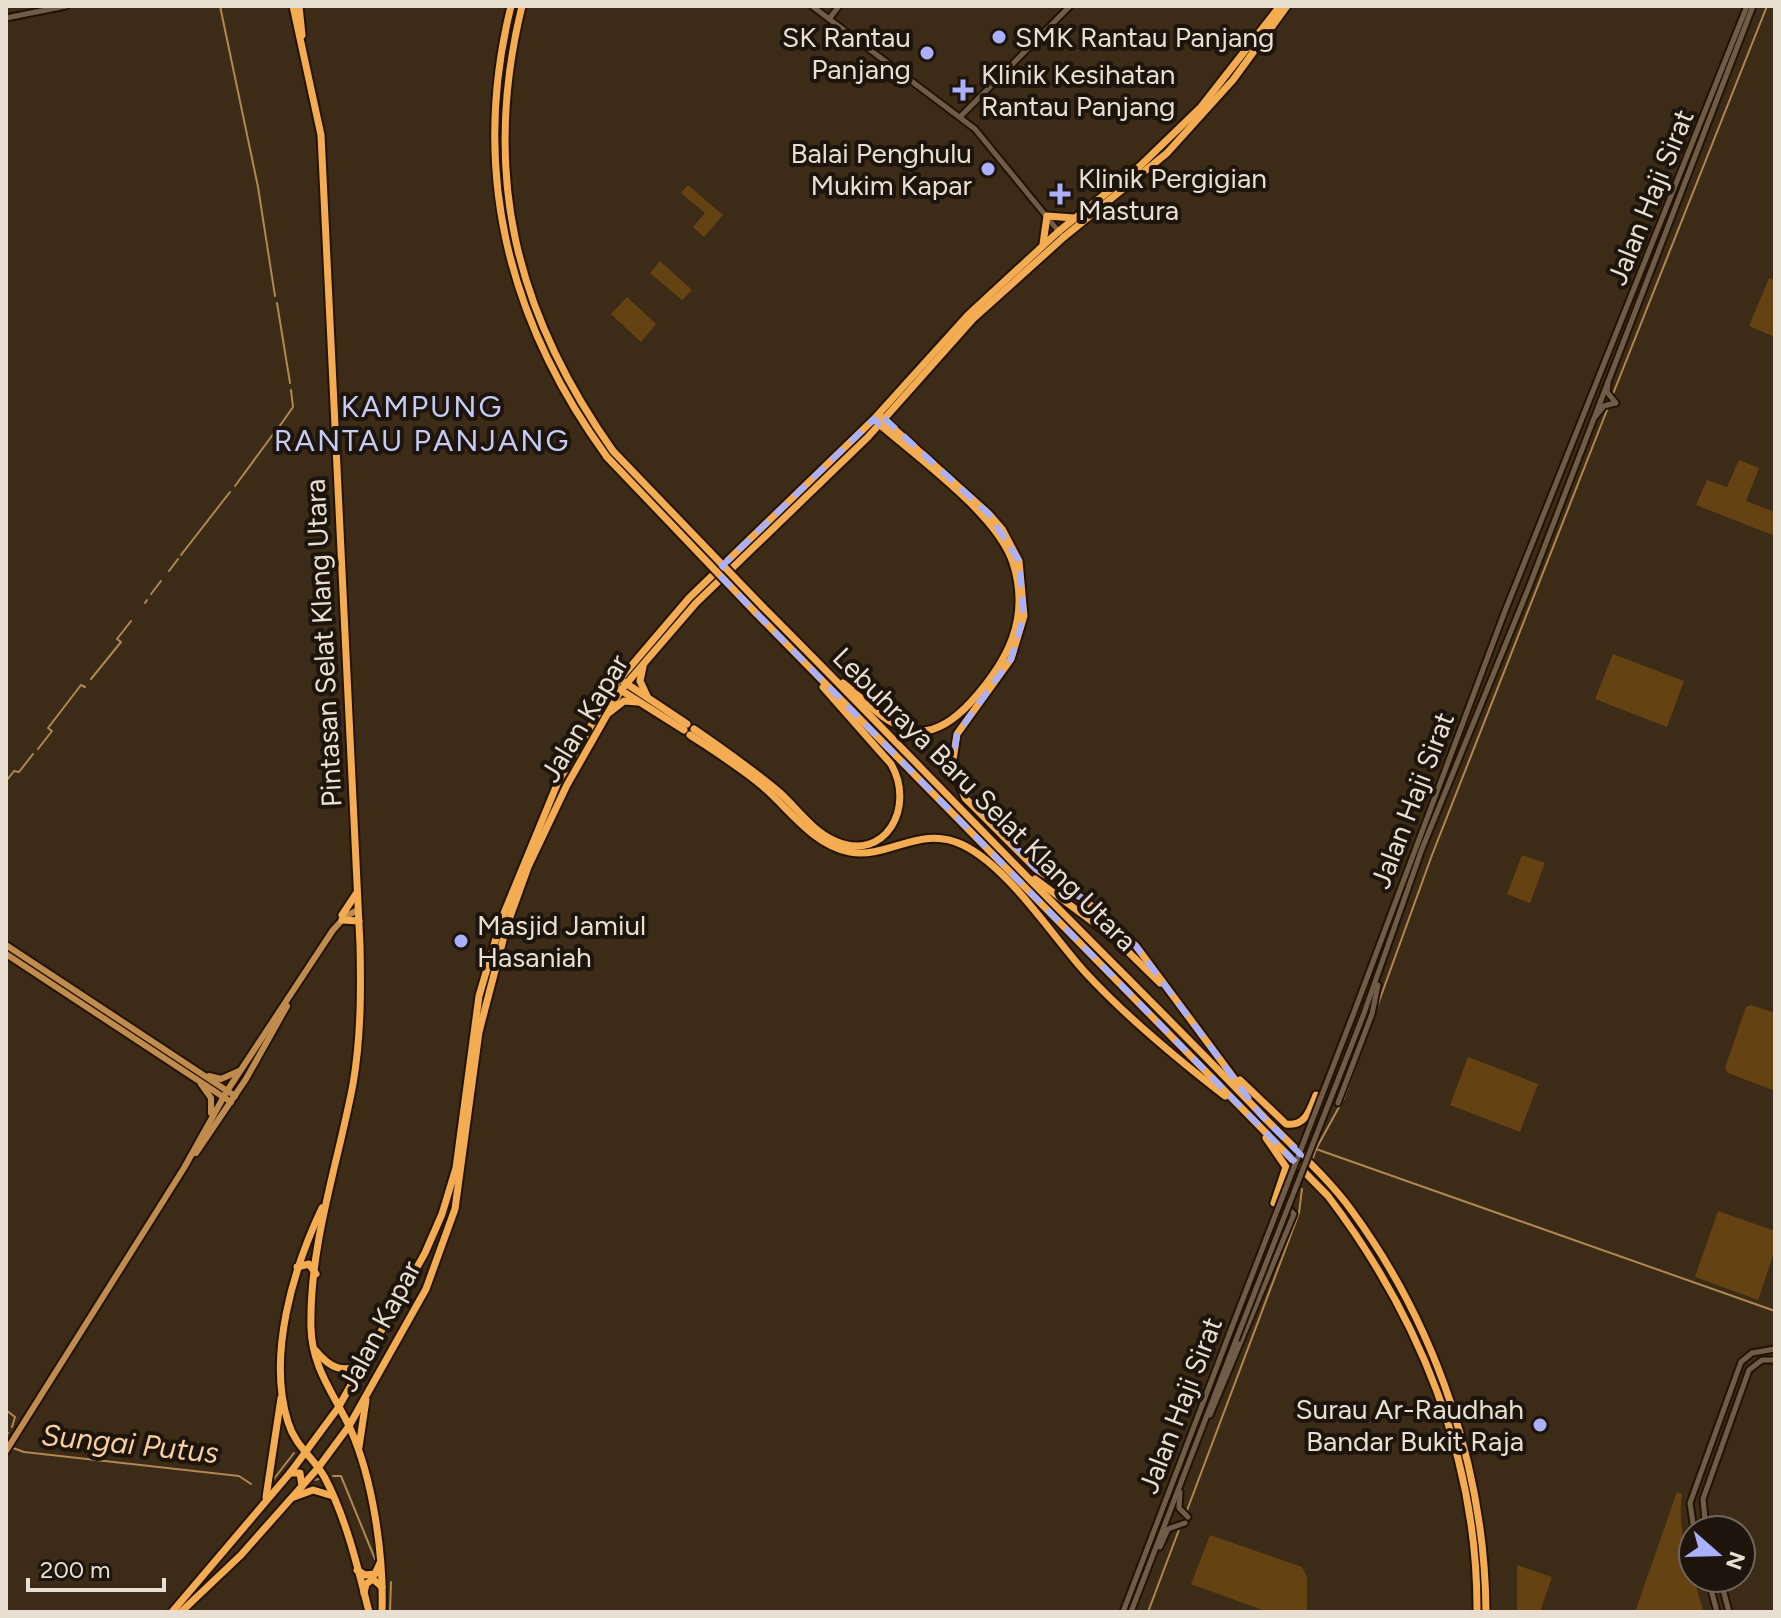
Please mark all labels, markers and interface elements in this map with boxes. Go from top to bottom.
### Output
place label: SK Rantau Panjang [782,20,911,86]
place label: SMK Rantau Panjang [1015,20,1274,54]
marker: SMK Rantau Panjang [990,28,1008,46]
marker: SK Rantau Panjang [918,44,936,62]
place label: Klinik Kesihatan Rantau Panjang [981,57,1175,123]
marker: Klinik Kesihatan Rantau Panjang [952,79,974,101]
street label: Jalan Haji Sirat [1599,104,1701,290]
place label: Balai Penghulu Mukim Kapar [790,136,973,202]
marker: Balai Penghulu Mukim Kapar [979,160,997,178]
place label: Klinik Pergigian Mastura [1078,161,1267,227]
marker: Klinik Pergigian Mastura [1049,183,1071,205]
district label: KAMPUNG RANTAU PANJANG [274,388,570,459]
street label: Pintasan Selat Klang Utara [297,478,349,808]
street label: Lebuhraya Baru Selat Klang Utara [826,640,1144,958]
street label: Jalan Kapar [533,647,636,788]
street label: Jalan Haji Sirat [1363,707,1461,893]
place label: Masjid Jamiul Hasaniah [477,908,646,974]
marker: Masjid Jamiul Hasaniah [452,932,470,950]
street label: Jalan Kapar [330,1254,428,1397]
street label: Jalan Haji Sirat [1131,1312,1229,1498]
place label: Surau Ar-Raudhah Bandar Bukit Raja [1295,1392,1524,1458]
water label: Sungai Putus [40,1416,220,1471]
marker: Surau Ar-Raudhah Bandar Bukit Raja [1531,1416,1549,1434]
north arrow [1677,1514,1757,1594]
scale bar [28,1542,164,1592]
text: N [1720,1548,1751,1573]
text: 200 m [40,1555,111,1584]

